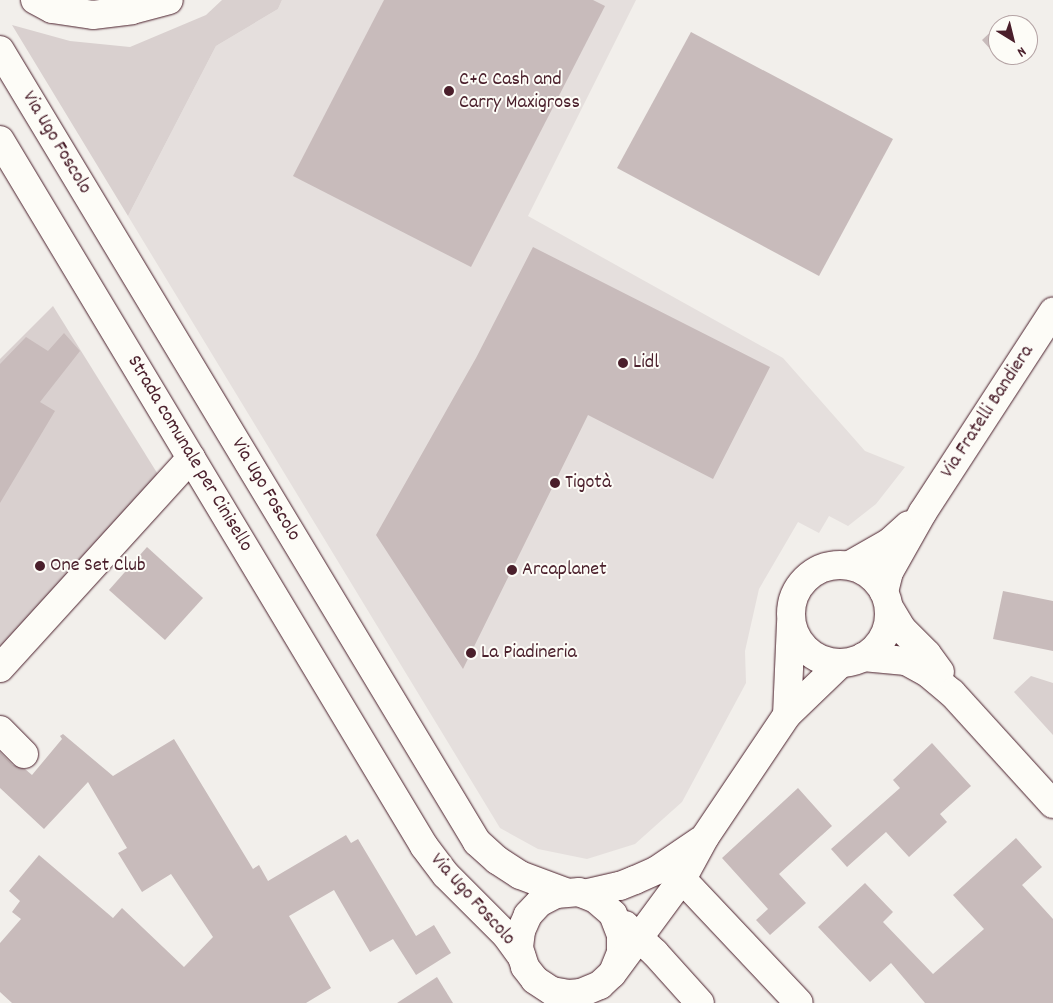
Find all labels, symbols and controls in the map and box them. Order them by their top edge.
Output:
north arrow [988,15,1038,65]
text: N [1013,41,1030,61]
place label: C+C Cash and Carry Maxigross [459,68,580,115]
marker: C+C Cash and Carry Maxigross [443,85,455,97]
street label: Via Ugo Foscolo [16,87,96,199]
street label: Via Fratelli Bandiera [936,341,1040,483]
place label: Lidl [633,351,659,375]
street label: Strada comunale per Cinisello [121,352,257,556]
marker: Lidl [617,357,629,369]
street label: Via Ugo Foscolo [225,434,305,546]
place label: Tigotà [565,471,612,495]
marker: Tigotà [549,477,561,489]
place label: One Set Club [50,554,146,578]
place label: Arcaplanet [522,558,607,582]
marker: One Set Club [34,560,46,572]
marker: Arcaplanet [506,564,518,576]
place label: La Piadineria [481,641,577,665]
marker: La Piadineria [465,647,477,659]
street label: Via Ugo Foscolo [424,849,520,951]

